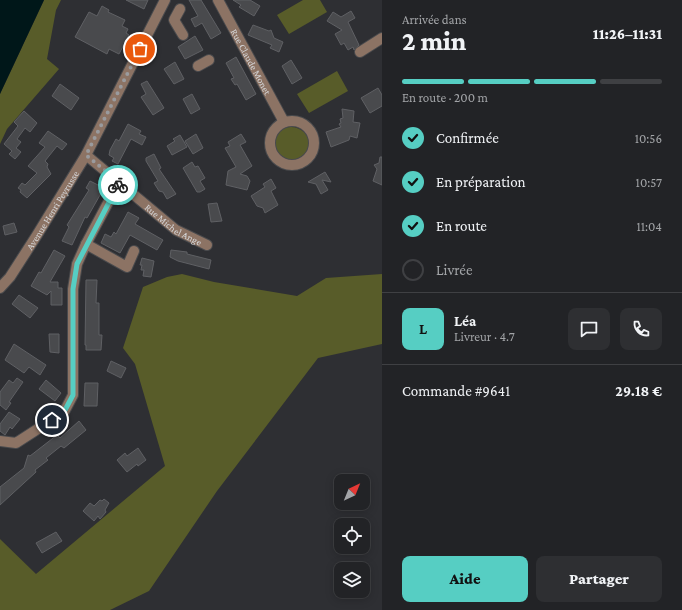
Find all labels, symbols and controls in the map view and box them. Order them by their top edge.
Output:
text: Arrivée dans [402,12,467,27]
text: 11:26–11:31 [593,26,662,42]
street label: Rue Claude Monet [229,27,274,97]
text: 2 min [402,27,466,56]
pin [123,32,157,66]
icon: bag [129,38,151,60]
text: En route · 200 m [402,90,488,105]
icon: check [402,127,424,149]
text: Confirmée [436,130,499,146]
text: 10:56 [635,131,662,146]
courier [98,165,138,205]
street label: Avenue Henri Peyrusse [24,168,81,252]
icon: check [402,171,424,193]
icon: bike [107,174,129,196]
text: En préparation [436,174,526,190]
text: 10:57 [636,175,662,190]
street label: Rue Michel Ange [143,201,204,247]
icon: check [402,215,424,237]
text: En route [436,218,487,234]
text: 11:04 [636,219,662,234]
text: Livrée [436,262,473,278]
button: chat [568,308,610,350]
button: phone [620,308,662,350]
text: Léa [454,313,476,329]
text: L [419,321,427,337]
text: Livreur · 4.7 [454,329,515,344]
text: Commande #9641 [402,383,510,399]
text: 29.18 € [615,383,662,399]
pin [35,403,69,437]
icon: home [41,409,63,431]
north arrow [334,474,370,510]
map controls [334,474,370,598]
button: locate [334,518,370,554]
button: Aide [402,556,528,602]
button: Partager [536,556,662,602]
button: layers [334,562,370,598]

